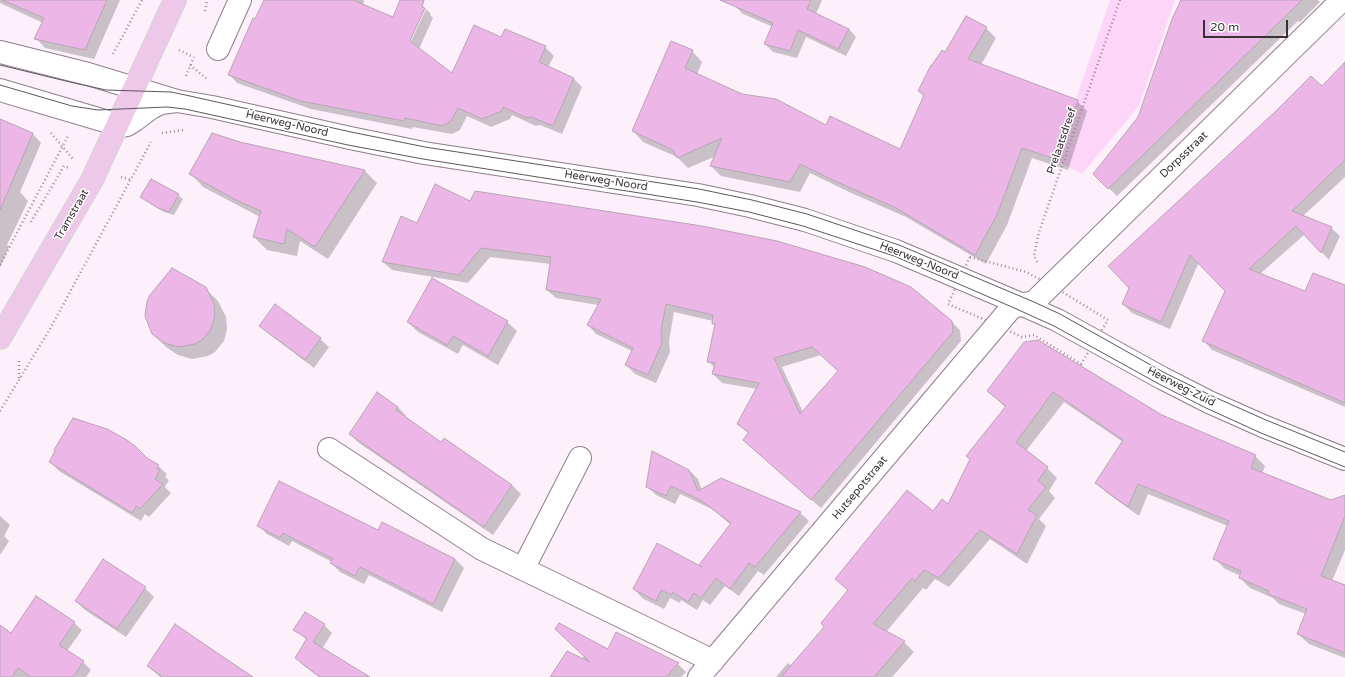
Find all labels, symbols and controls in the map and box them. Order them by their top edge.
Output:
scale bar [1205,12,1290,38]
text: 20 m [1210,20,1239,34]
street label: Prelaatsdreef [1044,106,1080,176]
street label: Heerweg-Noord [245,108,329,140]
street label: Dorpsstraat [1157,129,1211,181]
street label: Heerweg-Noord [563,168,649,194]
street label: Tramstraat [52,187,92,243]
street label: Heerweg-Noord [878,239,960,283]
street label: Heerweg-Zuid [1145,364,1217,410]
street label: Hutsepotstraat [830,454,890,522]

